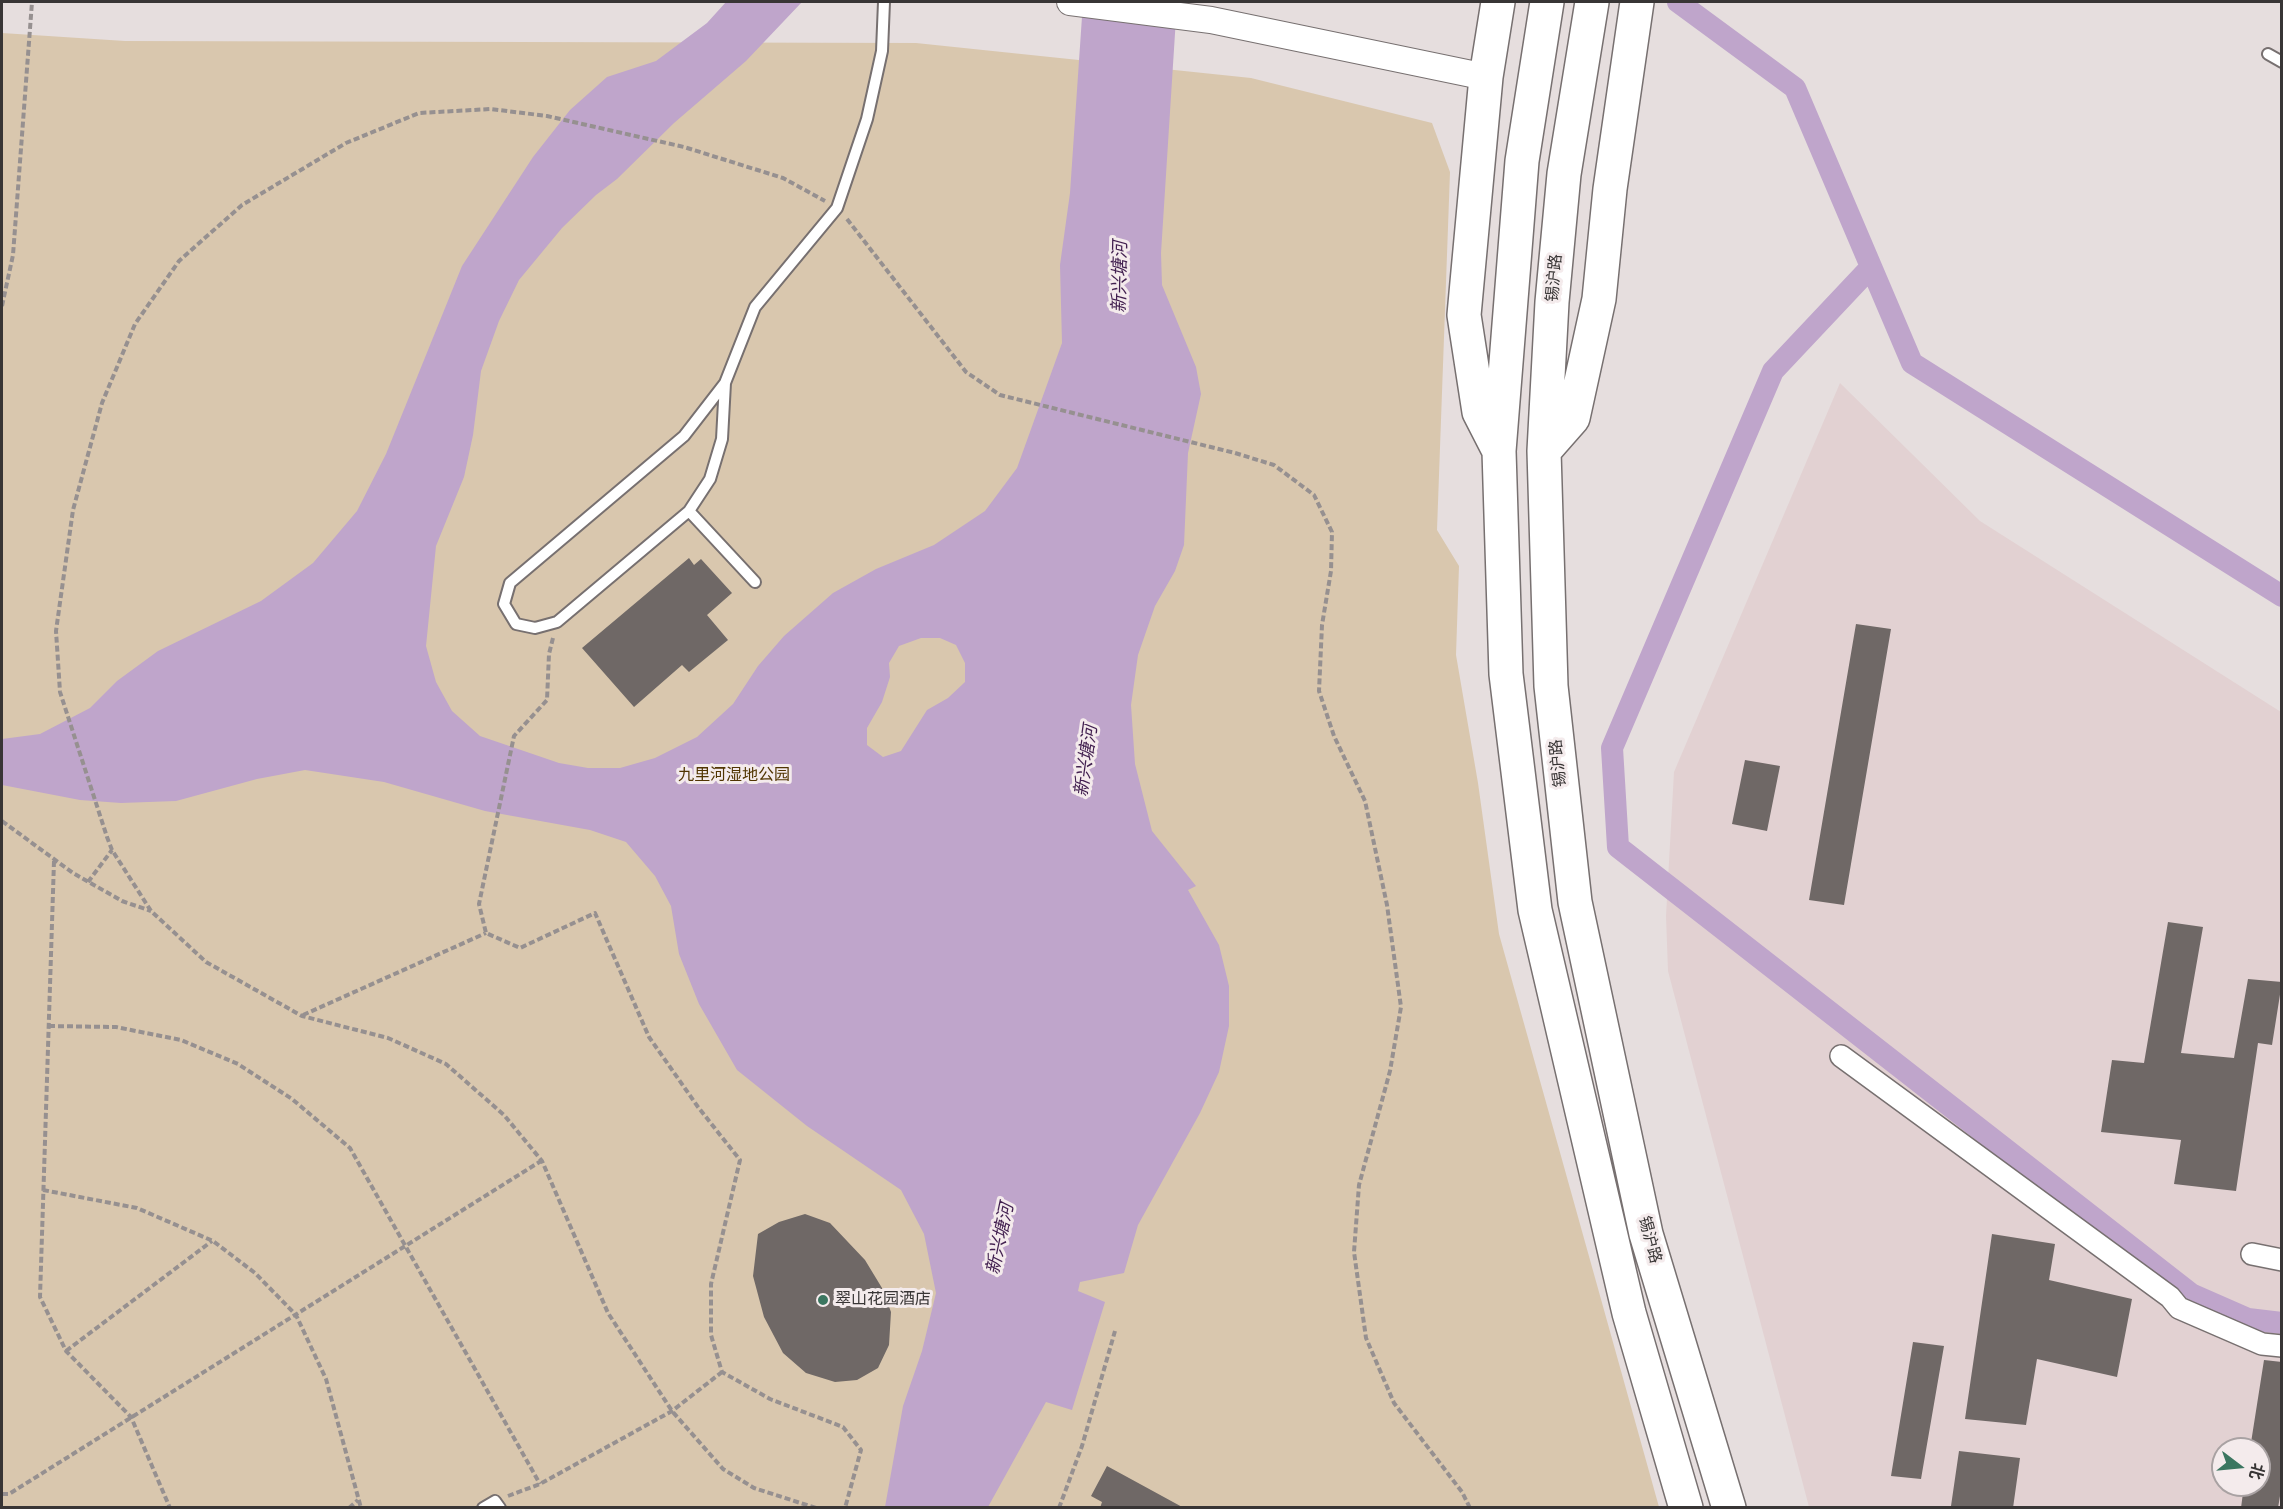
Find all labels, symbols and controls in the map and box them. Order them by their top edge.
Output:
water label: 新兴塘河 [1110,241,1132,313]
street label: 锡沪路 [1543,253,1567,303]
water label: 新兴塘河 [1071,724,1103,798]
street label: 锡沪路 [1547,738,1571,788]
park label: 九里河湿地公园 [678,766,790,786]
water label: 新兴塘河 [983,1202,1019,1276]
street label: 锡沪路 [1634,1214,1664,1266]
place label: 翠山花园酒店 [835,1290,931,1310]
marker: 翠山花园酒店 [816,1293,830,1307]
north arrow [2211,1437,2271,1497]
text: 北 [2244,1461,2270,1482]

